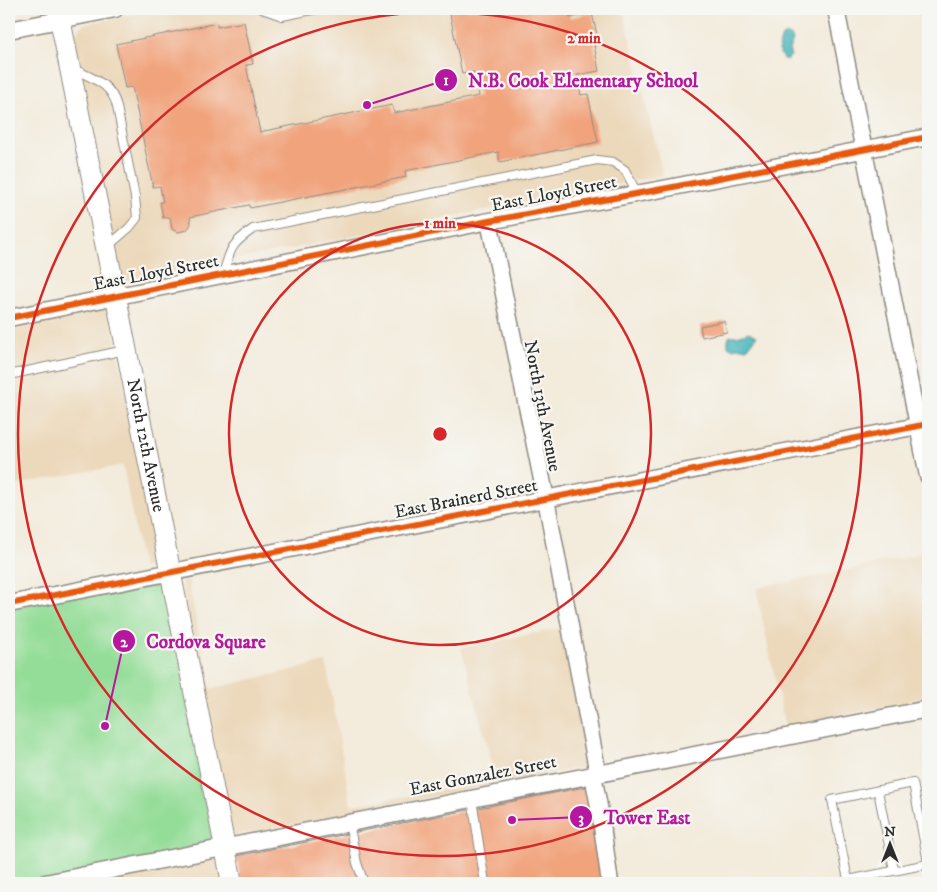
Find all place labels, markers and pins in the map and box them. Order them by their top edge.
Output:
callout: N.B. Cook Elementary School [433,63,708,97]
centre of rings [431,425,449,443]
callout: Cordova Square [111,624,276,658]
callout: Tower East [568,800,700,834]

